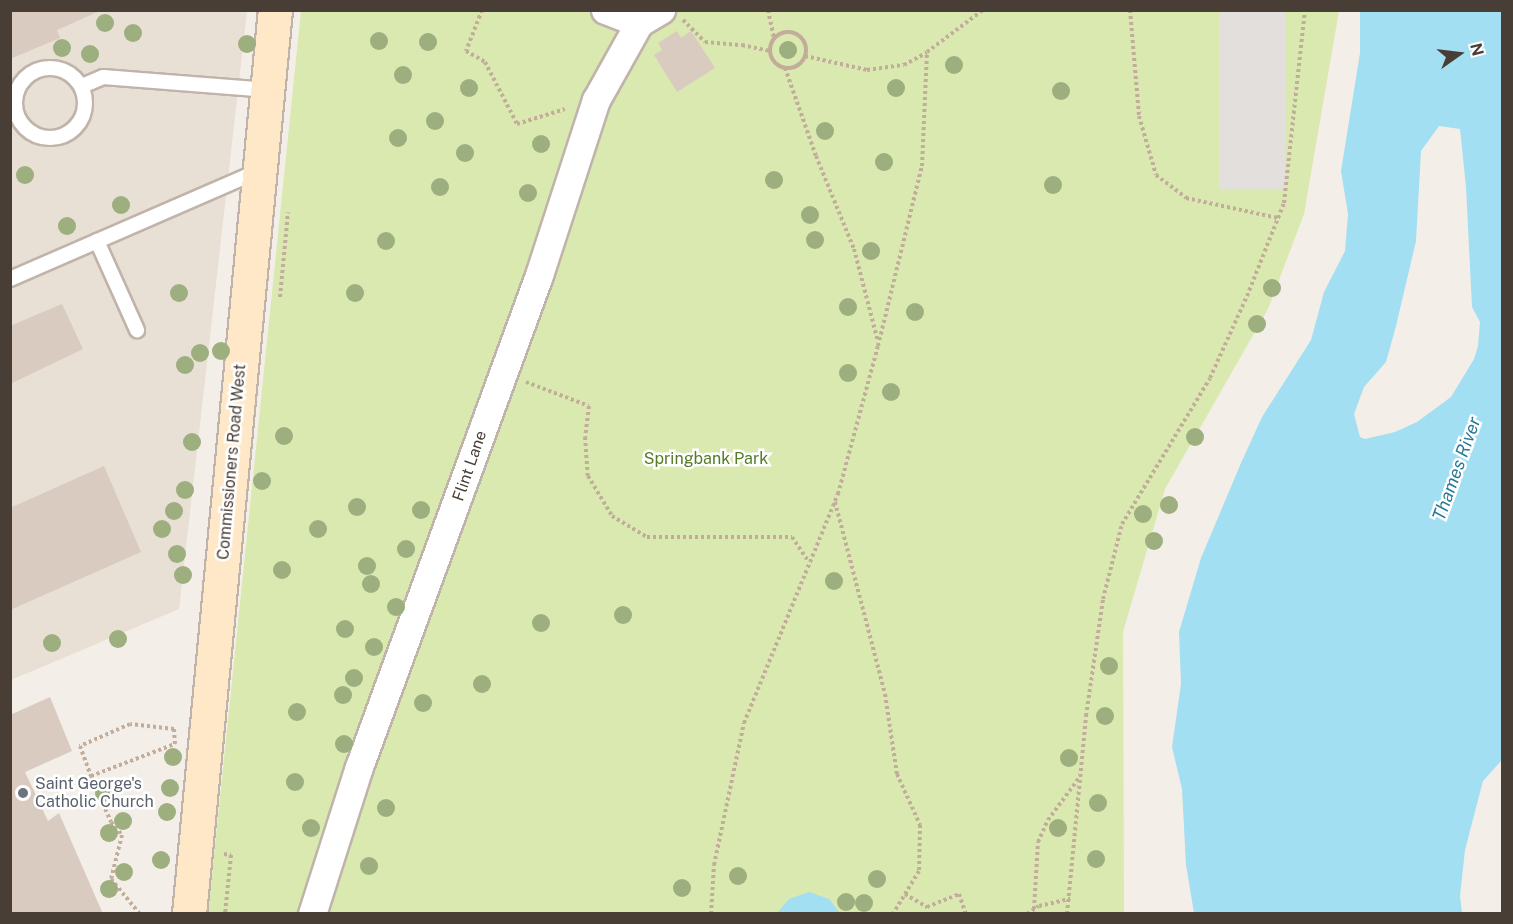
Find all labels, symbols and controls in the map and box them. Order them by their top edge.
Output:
north arrow [1429,24,1489,84]
text: N [1466,41,1488,58]
street label: Commissioners Road West [214,363,250,561]
water label: Thames River [1428,414,1486,524]
street label: Flint Lane [449,428,491,504]
park label: Springbank Park [644,449,768,469]
place label: Saint George's Catholic Church [35,774,154,812]
marker: Saint George's Catholic Church [16,786,30,800]

